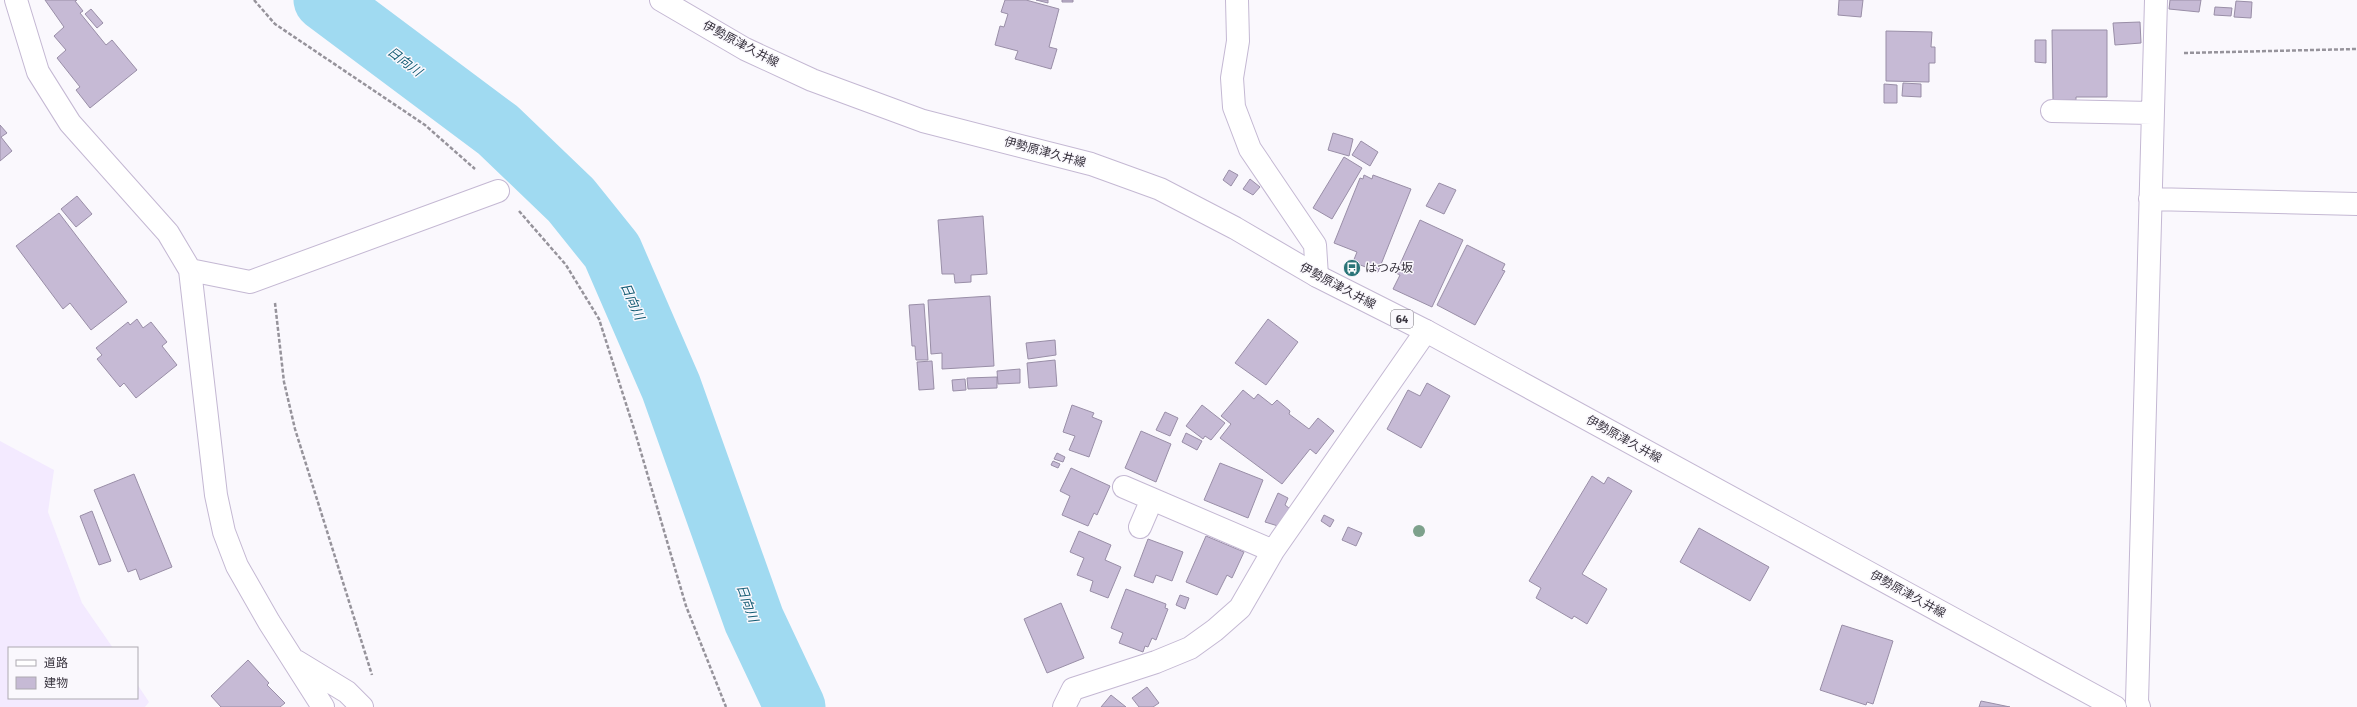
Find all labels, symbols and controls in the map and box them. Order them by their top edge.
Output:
street label: 伊勢原津久井線 [701,18,781,70]
water label: 日向川 [385,44,426,80]
street label: 伊勢原津久井線 [1003,134,1087,170]
bus stop icon: はつみ坂 [1342,258,1362,278]
street label: 伊勢原津久井線 [1298,260,1378,312]
place label: はつみ坂 [1365,261,1413,275]
water label: 日向川 [618,280,648,324]
road number: 64 [1391,310,1413,328]
street label: 伊勢原津久井線 [1584,413,1664,465]
street label: 伊勢原津久井線 [1868,568,1948,620]
water label: 日向川 [734,582,762,626]
legend [8,647,138,699]
text: 道路 [44,656,68,670]
text: 建物 [44,676,68,690]

